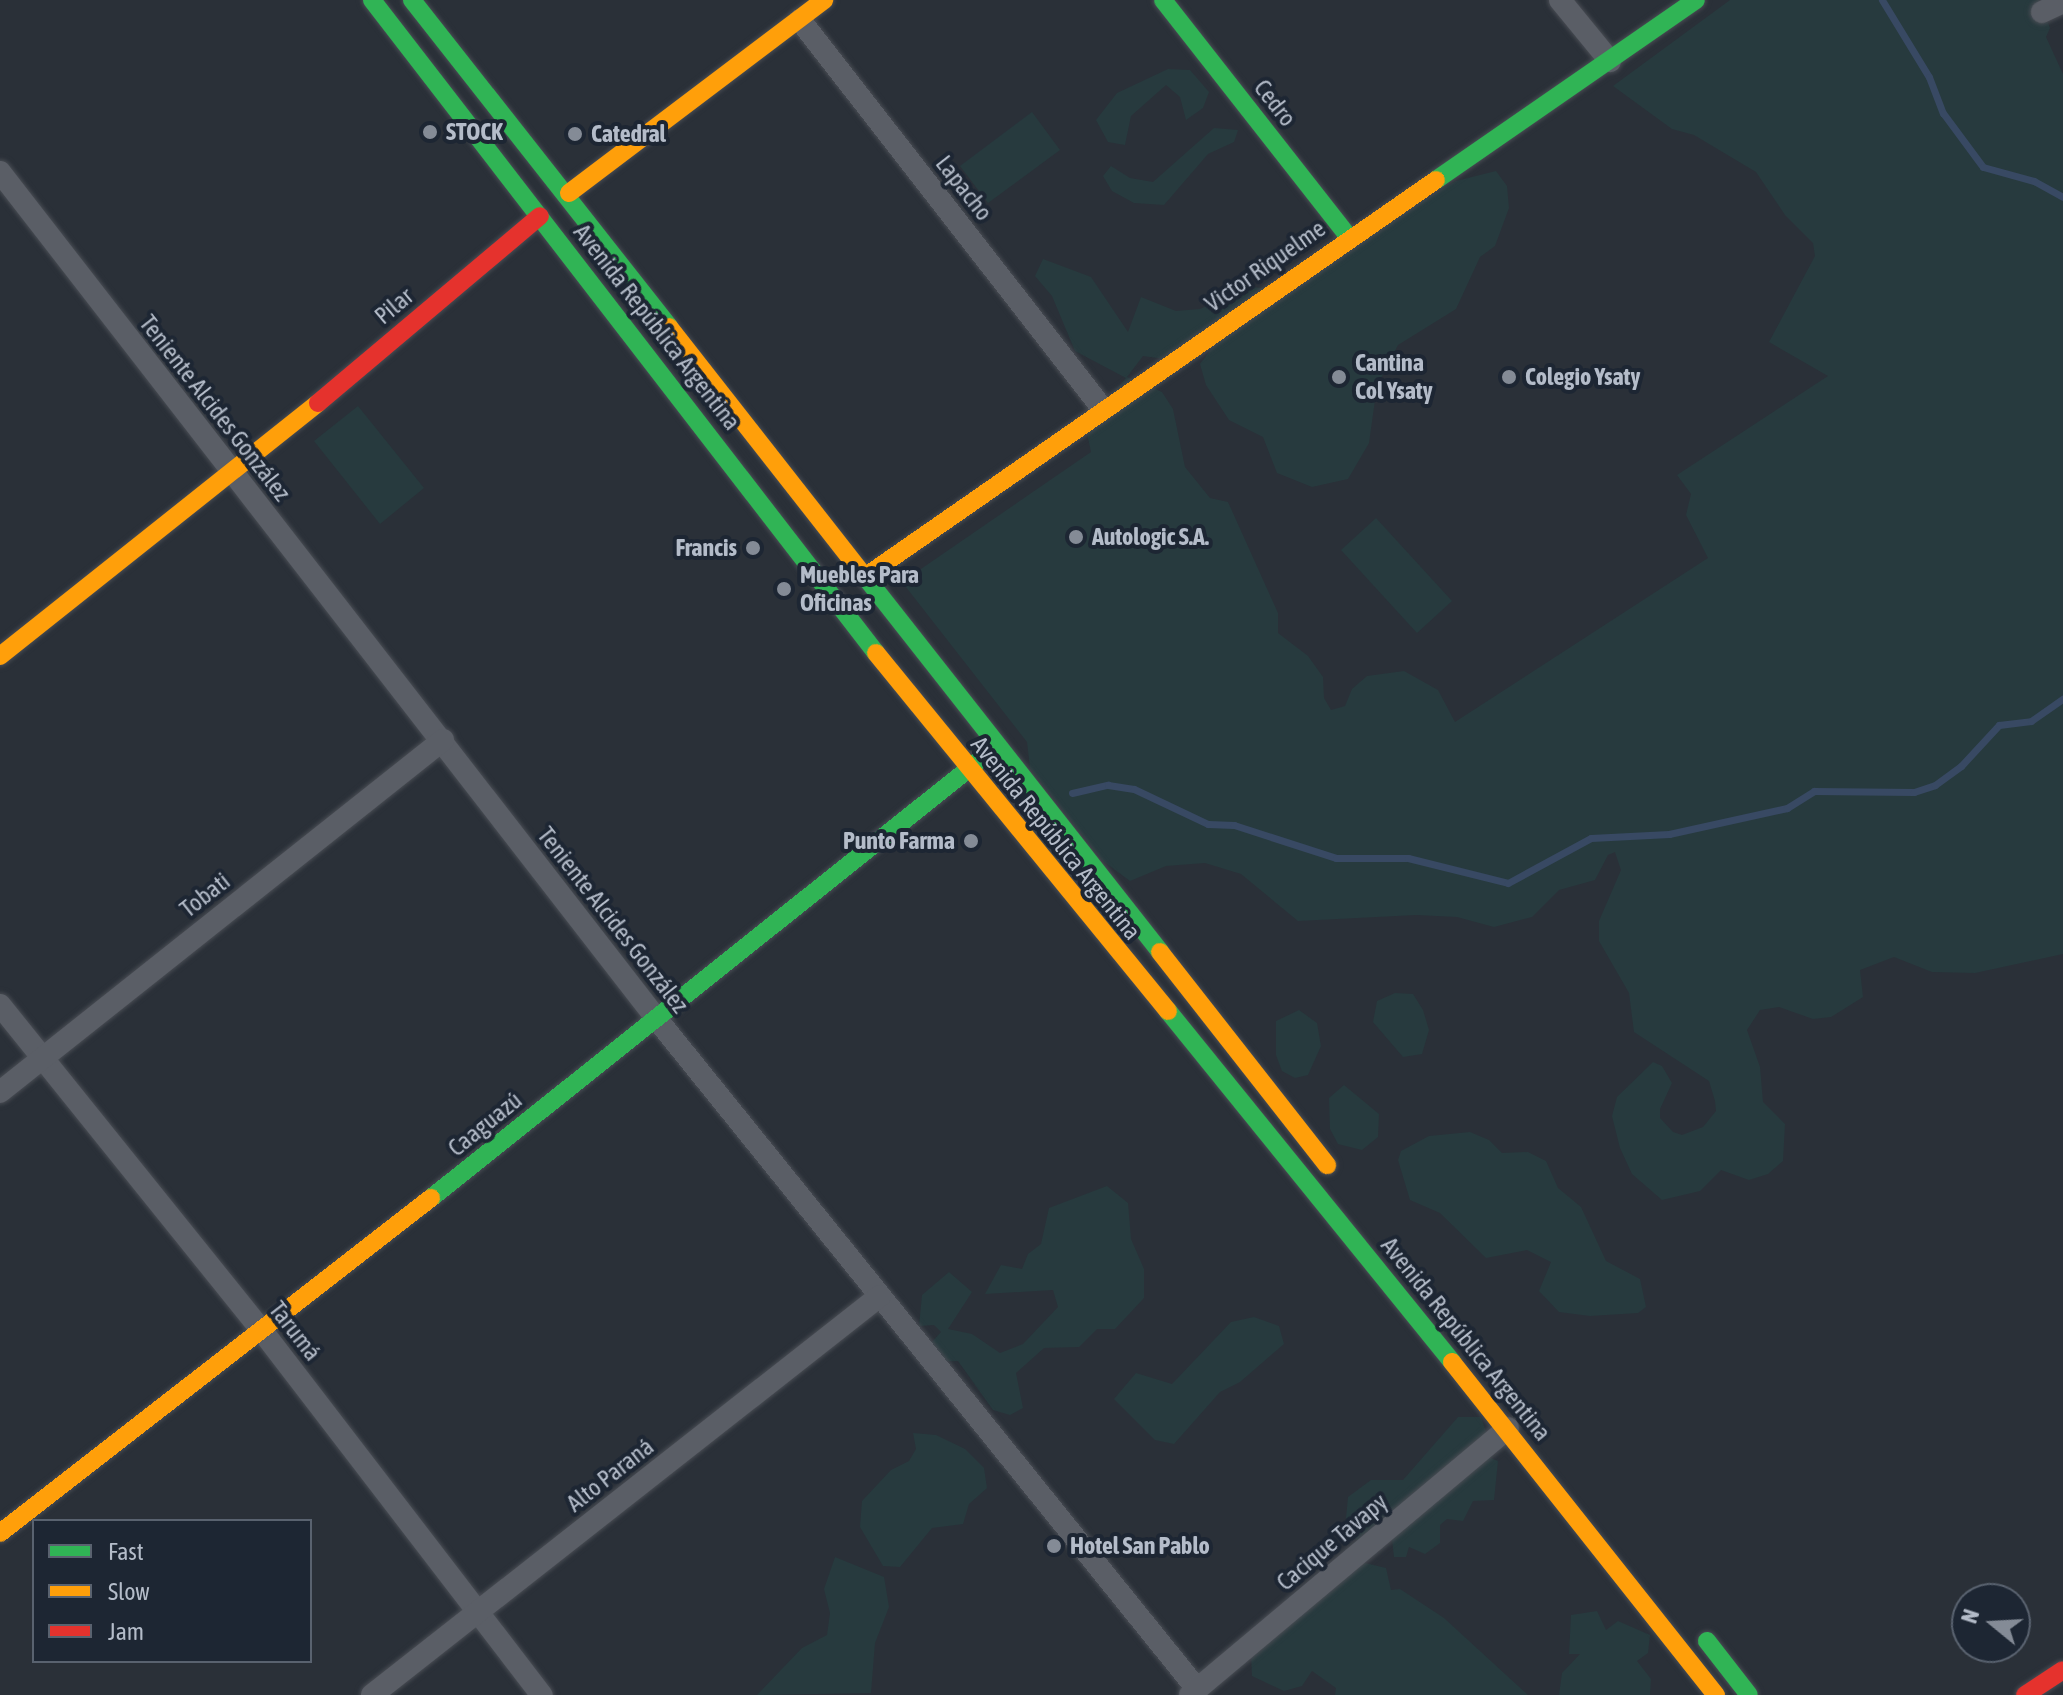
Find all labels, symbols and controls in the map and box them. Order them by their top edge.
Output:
street label: Cedro [1248,74,1302,132]
place label: STOCK [446,118,503,146]
place label: Catedral [591,120,666,148]
marker: STOCK [421,123,439,141]
marker: Catedral [566,125,584,143]
street label: Lapacho [930,150,998,226]
street label: Victor Riquelme [1199,214,1331,318]
street label: Avenida República Argentina [568,218,746,436]
street label: Pilar [369,282,419,330]
street label: Teniente Alcides González [133,309,297,507]
place label: Cantina Col Ysaty [1355,349,1433,405]
place label: Colegio Ysaty [1525,363,1640,391]
marker: Cantina Col Ysaty [1330,368,1348,386]
marker: Colegio Ysaty [1500,368,1518,386]
place label: Autologic S.A. [1092,523,1209,551]
marker: Autologic S.A. [1067,528,1085,546]
place label: Francis [676,534,737,562]
marker: Francis [744,539,762,557]
place label: Muebles Para Oficinas [800,561,919,617]
marker: Muebles Para Oficinas [775,580,793,598]
street label: Avenida República Argentina [965,730,1147,946]
street label: Teniente Alcides González [531,821,695,1019]
place label: Punto Farma [843,827,955,855]
marker: Punto Farma [962,832,980,850]
street label: Tobati [174,867,236,923]
street label: Caaguazú [442,1086,528,1162]
street label: Avenida República Argentina [1375,1231,1557,1447]
street label: Tarumá [263,1296,327,1366]
street label: Alto Paraná [561,1432,659,1518]
street label: Cacique Tavapy [1271,1487,1393,1597]
legend [32,1519,312,1663]
place label: Hotel San Pablo [1070,1532,1210,1560]
marker: Hotel San Pablo [1045,1537,1063,1555]
text: Fast [108,1538,144,1565]
text: Slow [108,1578,150,1605]
north arrow [1951,1583,2031,1663]
text: N [1956,1606,1984,1626]
text: Jam [108,1618,144,1645]

